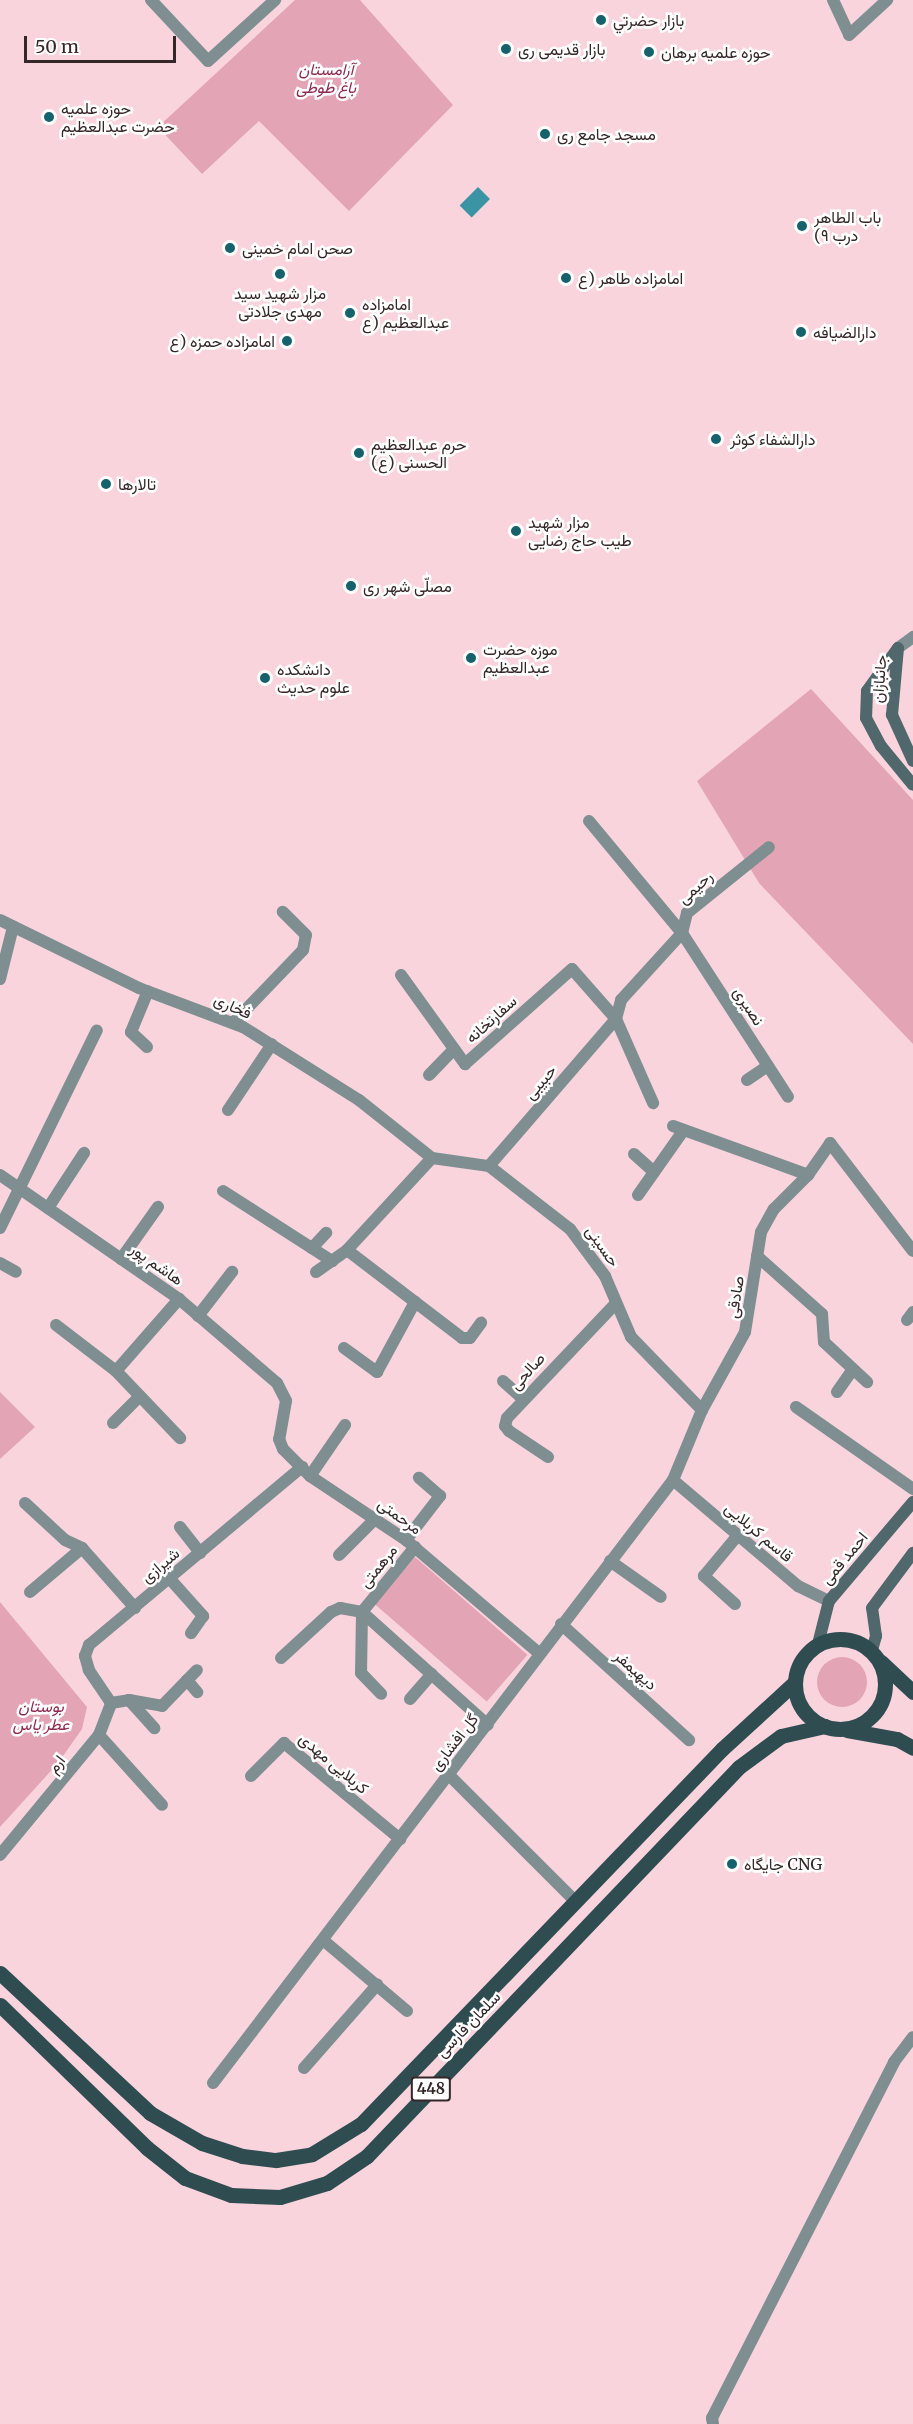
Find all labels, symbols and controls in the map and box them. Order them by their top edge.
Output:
place label: بازار حضرتي [613,10,684,30]
marker: بازار حضرتي [594,13,608,27]
scale bar [27,24,178,62]
text: 50 m [35,35,79,58]
place label: بازار قدیمی ری [518,39,605,59]
marker: بازار قدیمی ری [499,42,513,56]
place label: حوزه علمیه برهان [661,42,771,62]
marker: حوزه علمیه برهان [642,45,656,59]
park label: آرامستان باغ طوطی [296,59,356,97]
place label: حوزه علمیه حضرت عبدالعظیم [61,98,175,136]
marker: حوزه علمیه حضرت عبدالعظیم [42,110,56,124]
place label: مسجد جامع ری [557,124,656,144]
marker: مسجد جامع ری [538,127,552,141]
place label: باب الطاهر (درب ۹ [814,207,881,245]
marker: باب الطاهر (درب ۹ [795,219,809,233]
place label: صحن امام خمینی [242,238,353,258]
marker: صحن امام خمینی [223,241,237,255]
marker: مزار شهید سید مهدی جلادتی [273,267,287,281]
place label: امامزاده طاهر (ع [578,268,683,288]
marker: امامزاده طاهر (ع [559,271,573,285]
place label: مزار شهید سید مهدی جلادتی [234,283,326,321]
place label: امامزاده عبدالعظیم (ع [362,294,449,332]
marker: امامزاده عبدالعظیم (ع [343,306,357,320]
place label: دارالضیافه [813,322,876,342]
marker: دارالضیافه [794,325,808,339]
place label: امامزاده حمزه (ع [169,331,275,351]
marker: امامزاده حمزه (ع [280,334,294,348]
place label: دارالشفاء کوثر [730,429,815,449]
marker: دارالشفاء کوثر [707,430,725,448]
place label: حرم عبدالعظیم الحسنی (ع) [371,434,467,472]
marker: حرم عبدالعظیم الحسنی (ع) [352,446,366,460]
place label: تالارها [118,474,156,494]
marker: تالارها [99,477,113,491]
place label: مزار شهید طیب حاج رضایی [528,512,632,550]
marker: مزار شهید طیب حاج رضایی [509,524,523,538]
place label: مصلّی شهر ری [363,576,452,596]
marker: مصلّی شهر ری [344,579,358,593]
place label: موزه حضرت عبدالعظیم [483,639,558,677]
marker: موزه حضرت عبدالعظیم [464,651,478,665]
street label: جانبازان [868,654,890,704]
place label: دانشکده علوم حدیث [277,659,350,697]
marker: دانشکده علوم حدیث [258,671,272,685]
street label: رحیمی [674,866,716,908]
street label: نصیری [729,983,769,1029]
street label: فخاری [211,989,255,1023]
street label: سفارتخانه [462,991,520,1047]
street label: حبیبی [520,1061,560,1103]
street label: حسینی [582,1222,624,1270]
street label: هاشم پور [127,1239,187,1289]
street label: صادقی [722,1274,748,1320]
street label: صالحی [505,1348,549,1394]
street label: مرحمتی [374,1494,426,1538]
street label: قاسم کربلایی [721,1498,797,1566]
street label: احمد قمی [816,1528,872,1588]
street label: مرهمتی [355,1541,401,1591]
street label: شیرازی [137,1543,183,1587]
street label: دیهیمفر [611,1646,661,1694]
park label: بوستان عطر یاس [13,1696,69,1734]
street label: گل افشاری [426,1710,482,1774]
street label: کربلایی مهدی [295,1728,373,1798]
street label: ارم [43,1751,69,1777]
place label: جایگاه CNG [744,1854,822,1874]
marker: جایگاه CNG [725,1857,739,1871]
street label: سلمان فارسی [432,1987,504,2061]
road number: 448 [410,2077,452,2101]

